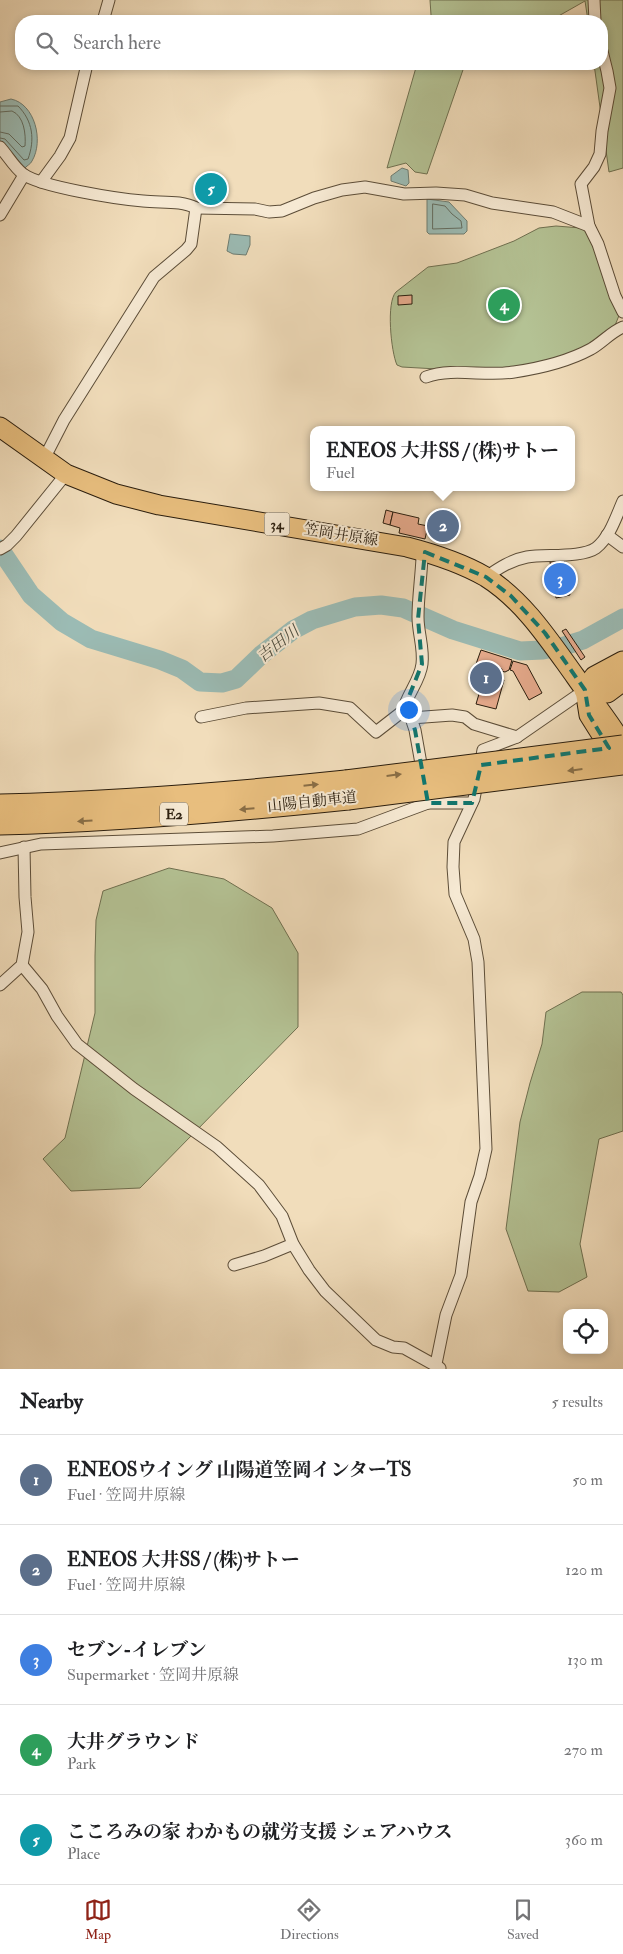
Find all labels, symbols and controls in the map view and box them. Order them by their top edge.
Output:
search box [15,15,608,70]
icon: search [33,29,61,57]
text: Search here [73,31,161,55]
pin: 5 [195,170,227,208]
pin: 4 [488,286,520,324]
popup [310,426,575,491]
text: ENEOS 大井SS / (株)サトー [326,439,559,463]
text: Fuel [326,463,355,483]
pin: 2 [427,507,459,545]
road number: 34 [264,512,290,536]
street label: 笠岡井原線 [302,520,380,550]
pin: 3 [544,560,576,598]
water label: 吉田川 [253,620,305,667]
pin: 1 [470,659,502,697]
your location [396,697,422,723]
one-way arrow [566,766,582,774]
one-way arrow [387,771,403,779]
one-way arrow [303,781,319,789]
street label: 山陽自動車道 [266,788,358,816]
road number: E2 [160,802,188,826]
one-way arrow [239,805,255,813]
one-way arrow [77,817,93,825]
map controls [563,1309,608,1354]
button: locate [563,1309,608,1354]
text: Nearby [20,1388,83,1415]
text: 5 results [552,1392,603,1412]
text: ENEOSウイング 山陽道笠岡インターTS [67,1458,411,1482]
text: 1 [33,1470,39,1490]
text: 50 m [572,1470,603,1490]
text: Fuel · 笠岡井原線 [67,1485,186,1505]
text: ENEOS 大井SS / (株)サトー [67,1548,300,1572]
text: 2 [32,1560,40,1580]
text: 120 m [565,1560,603,1580]
text: Fuel · 笠岡井原線 [67,1575,186,1595]
text: セブン-イレブン [67,1638,207,1662]
text: 3 [33,1650,39,1670]
text: 130 m [567,1650,603,1670]
text: Supermarket · 笠岡井原線 [67,1665,239,1685]
text: 大井グラウンド [67,1730,200,1754]
text: 4 [32,1740,40,1760]
text: 270 m [564,1740,603,1760]
text: Park [67,1754,96,1774]
text: こころみの家 わかもの就労支援 シェアハウス [67,1820,453,1844]
text: 5 [32,1830,40,1850]
text: 360 m [565,1830,603,1850]
text: Place [67,1844,100,1864]
tab: Map [84,1896,112,1943]
tab: Directions [280,1896,339,1943]
tab: Saved [507,1896,539,1943]

